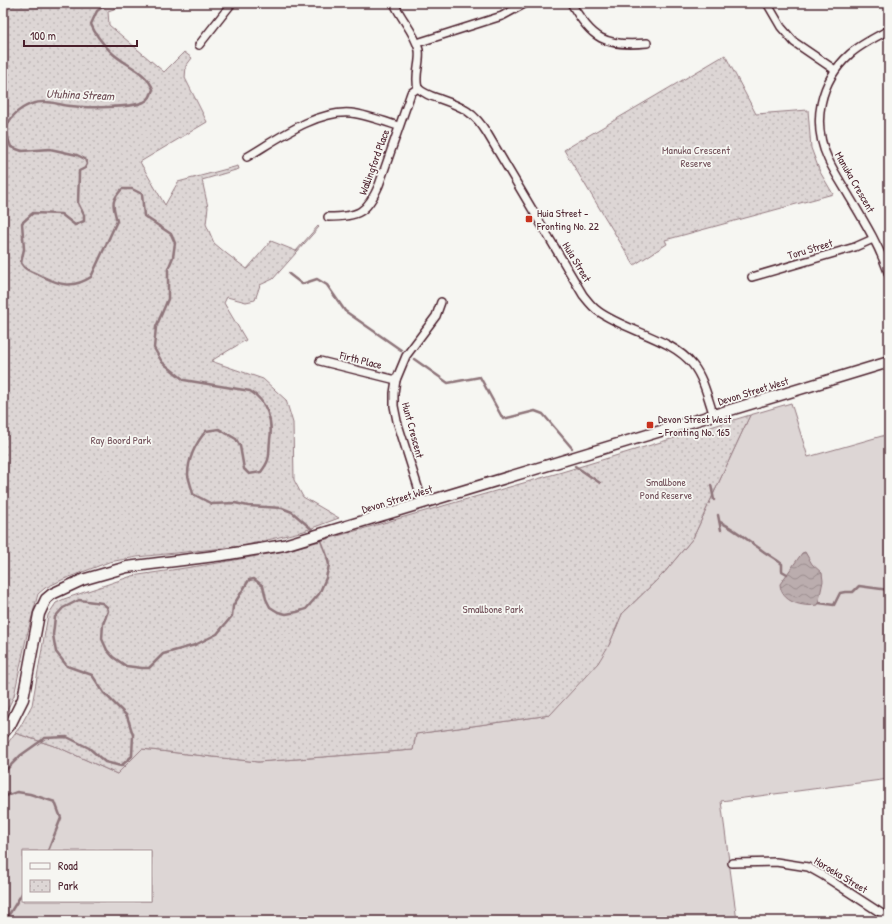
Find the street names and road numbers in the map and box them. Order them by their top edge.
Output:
street label: Wallingford Place [356,127,393,197]
street label: Manuka Crescent [832,149,878,215]
street label: Toru Street [786,235,834,262]
street label: Huia Street [560,239,595,285]
street label: Firth Place [338,348,384,372]
street label: Devon Street West [716,374,790,408]
street label: Hunt Crescent [399,401,427,460]
street label: Devon Street West [360,482,434,516]
street label: Horoeka Street [812,854,870,896]

